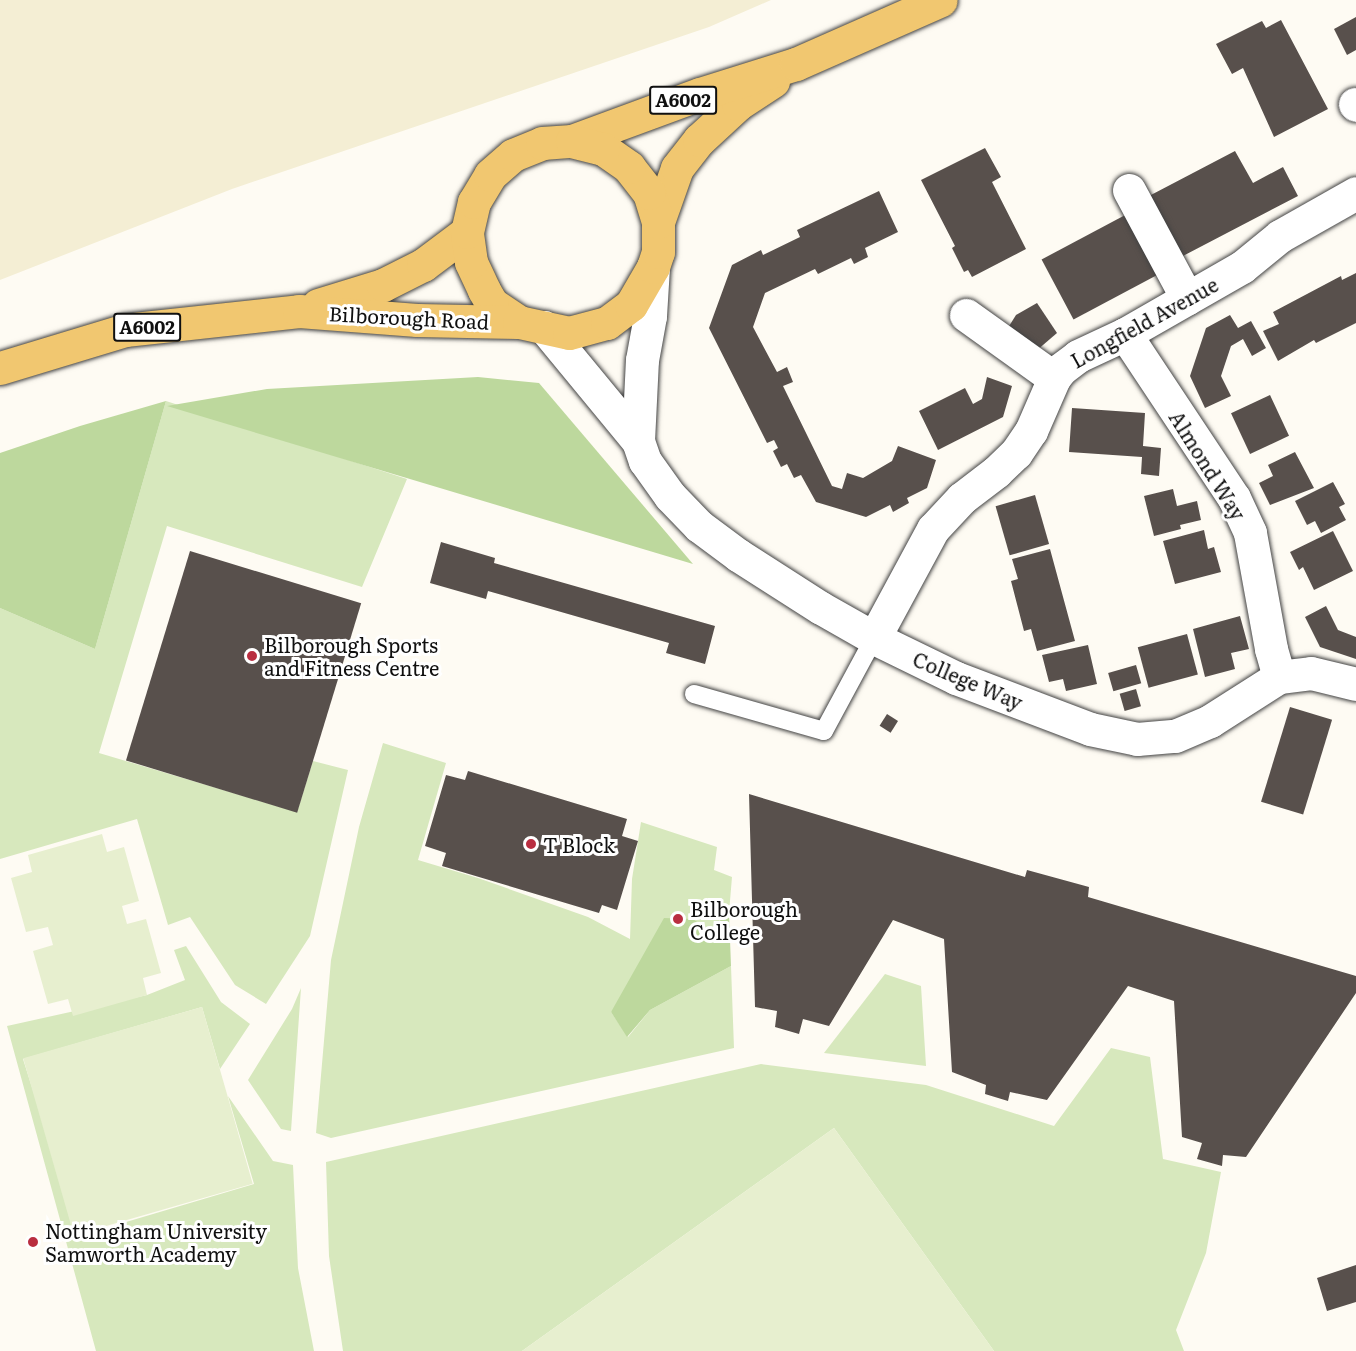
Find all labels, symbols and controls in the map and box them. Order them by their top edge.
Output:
road number: A6002 [648,85,718,115]
street label: Longfield Avenue [1066,272,1222,372]
street label: Bilborough Road [328,301,490,333]
road number: A6002 [112,312,182,342]
street label: Almond Way [1165,406,1251,524]
place label: Bilborough Sports and Fitness Centre [264,632,439,679]
street label: College Way [910,646,1026,714]
marker: Bilborough Sports and Fitness Centre [245,649,259,663]
place label: T Block [543,832,615,856]
marker: T Block [524,837,538,851]
place label: Bilborough College [690,896,798,943]
marker: Bilborough College [671,912,685,926]
place label: Nottingham University Samworth Academy [45,1218,267,1265]
marker: Nottingham University Samworth Academy [26,1235,40,1249]

